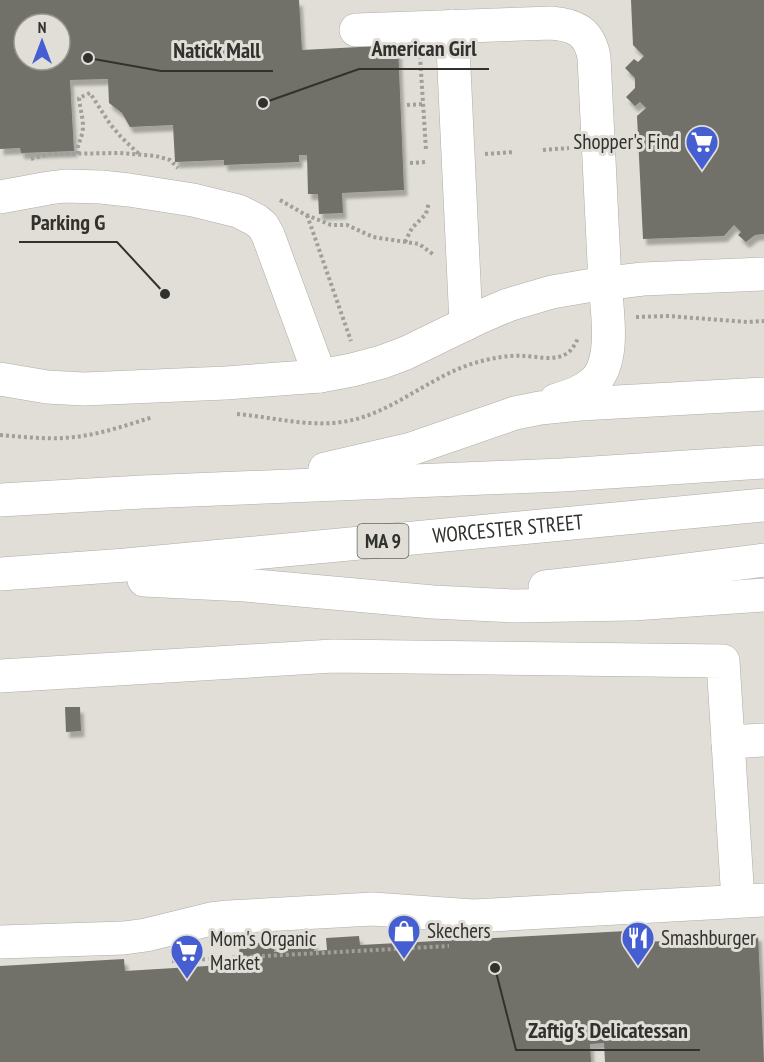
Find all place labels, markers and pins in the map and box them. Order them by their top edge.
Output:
callout: American Girl [359,29,489,69]
callout: Natick Mall [161,31,273,71]
supermarket icon: Shopper's Find [684,124,720,171]
place label: Shopper's Find [573,128,679,155]
callout: Parking G [19,202,117,242]
shop icon: Skechers [386,913,422,960]
place label: Skechers [427,917,491,944]
restaurant icon: Smashburger [620,920,656,967]
place label: Smashburger [661,924,756,951]
place label: Mom's Organic Market [210,925,317,976]
supermarket icon: Mom's Organic Market [169,933,205,980]
callout: Zaftig's Delicatessan [516,1010,700,1050]

